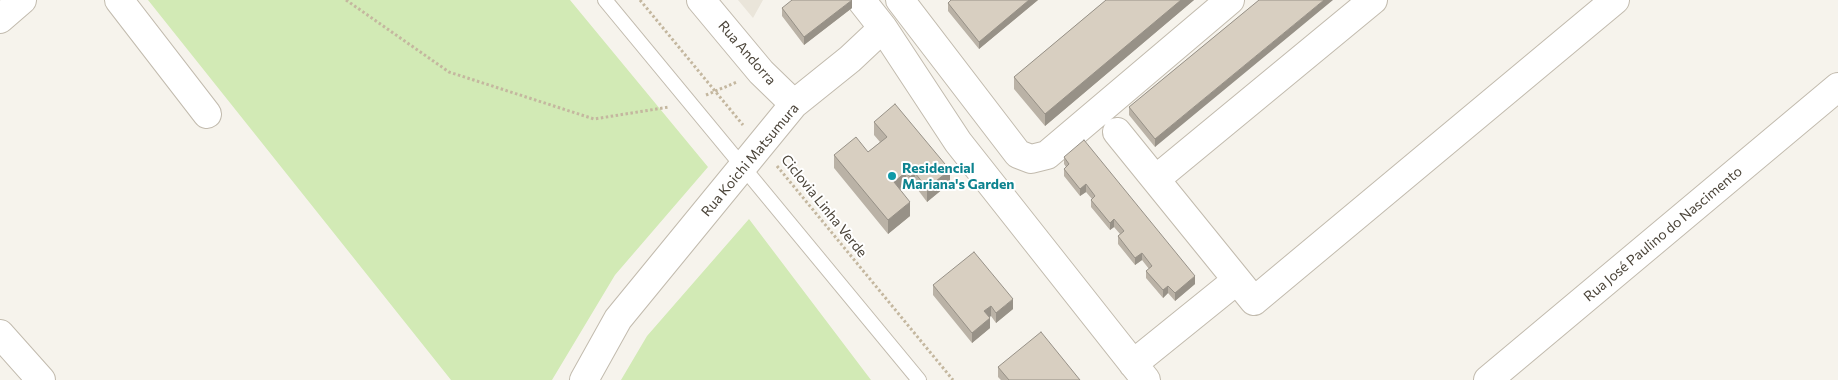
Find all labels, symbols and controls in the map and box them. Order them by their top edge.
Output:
street label: Rua Andorra [715,17,779,89]
street label: Rua Koichi Matsumura [698,100,802,220]
street label: Ciclovia Linha Verde [777,151,871,261]
place label: Residencial Mariana's Garden [902,160,1014,192]
street label: Rua José Paulino do Nascimento [1580,163,1746,305]
marker: Residencial Mariana's Garden [886,170,898,182]

